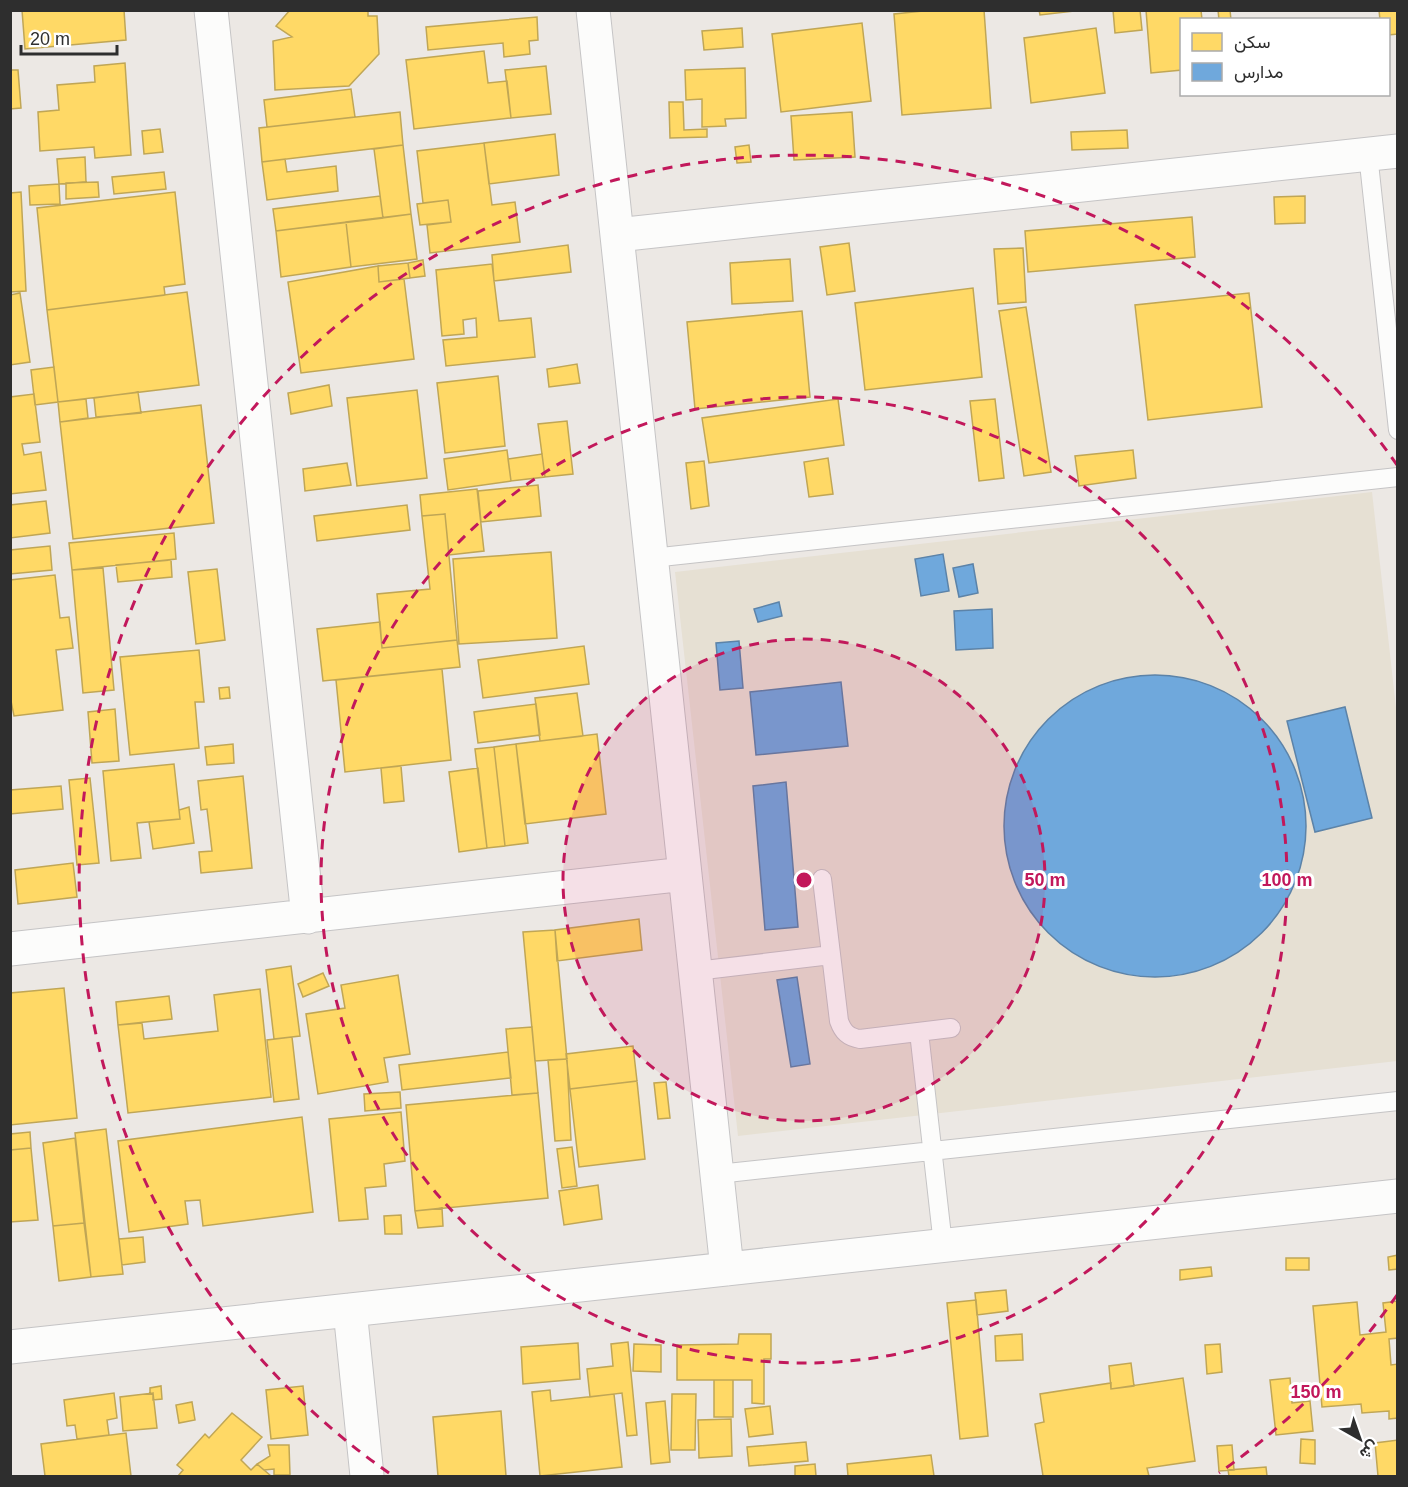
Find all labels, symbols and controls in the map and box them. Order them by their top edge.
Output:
scale bar [21,18,117,56]
legend [1180,18,1390,96]
text: 20 m [30,29,70,49]
text: سكن [1234,32,1270,53]
text: مدارس [1234,62,1283,83]
centre of rings [794,870,814,890]
text: 50 m [1024,870,1066,890]
text: 100 m [1261,870,1313,890]
text: 150 m [1290,1382,1342,1402]
north arrow [1330,1409,1390,1469]
text: ش [1356,1437,1382,1463]

